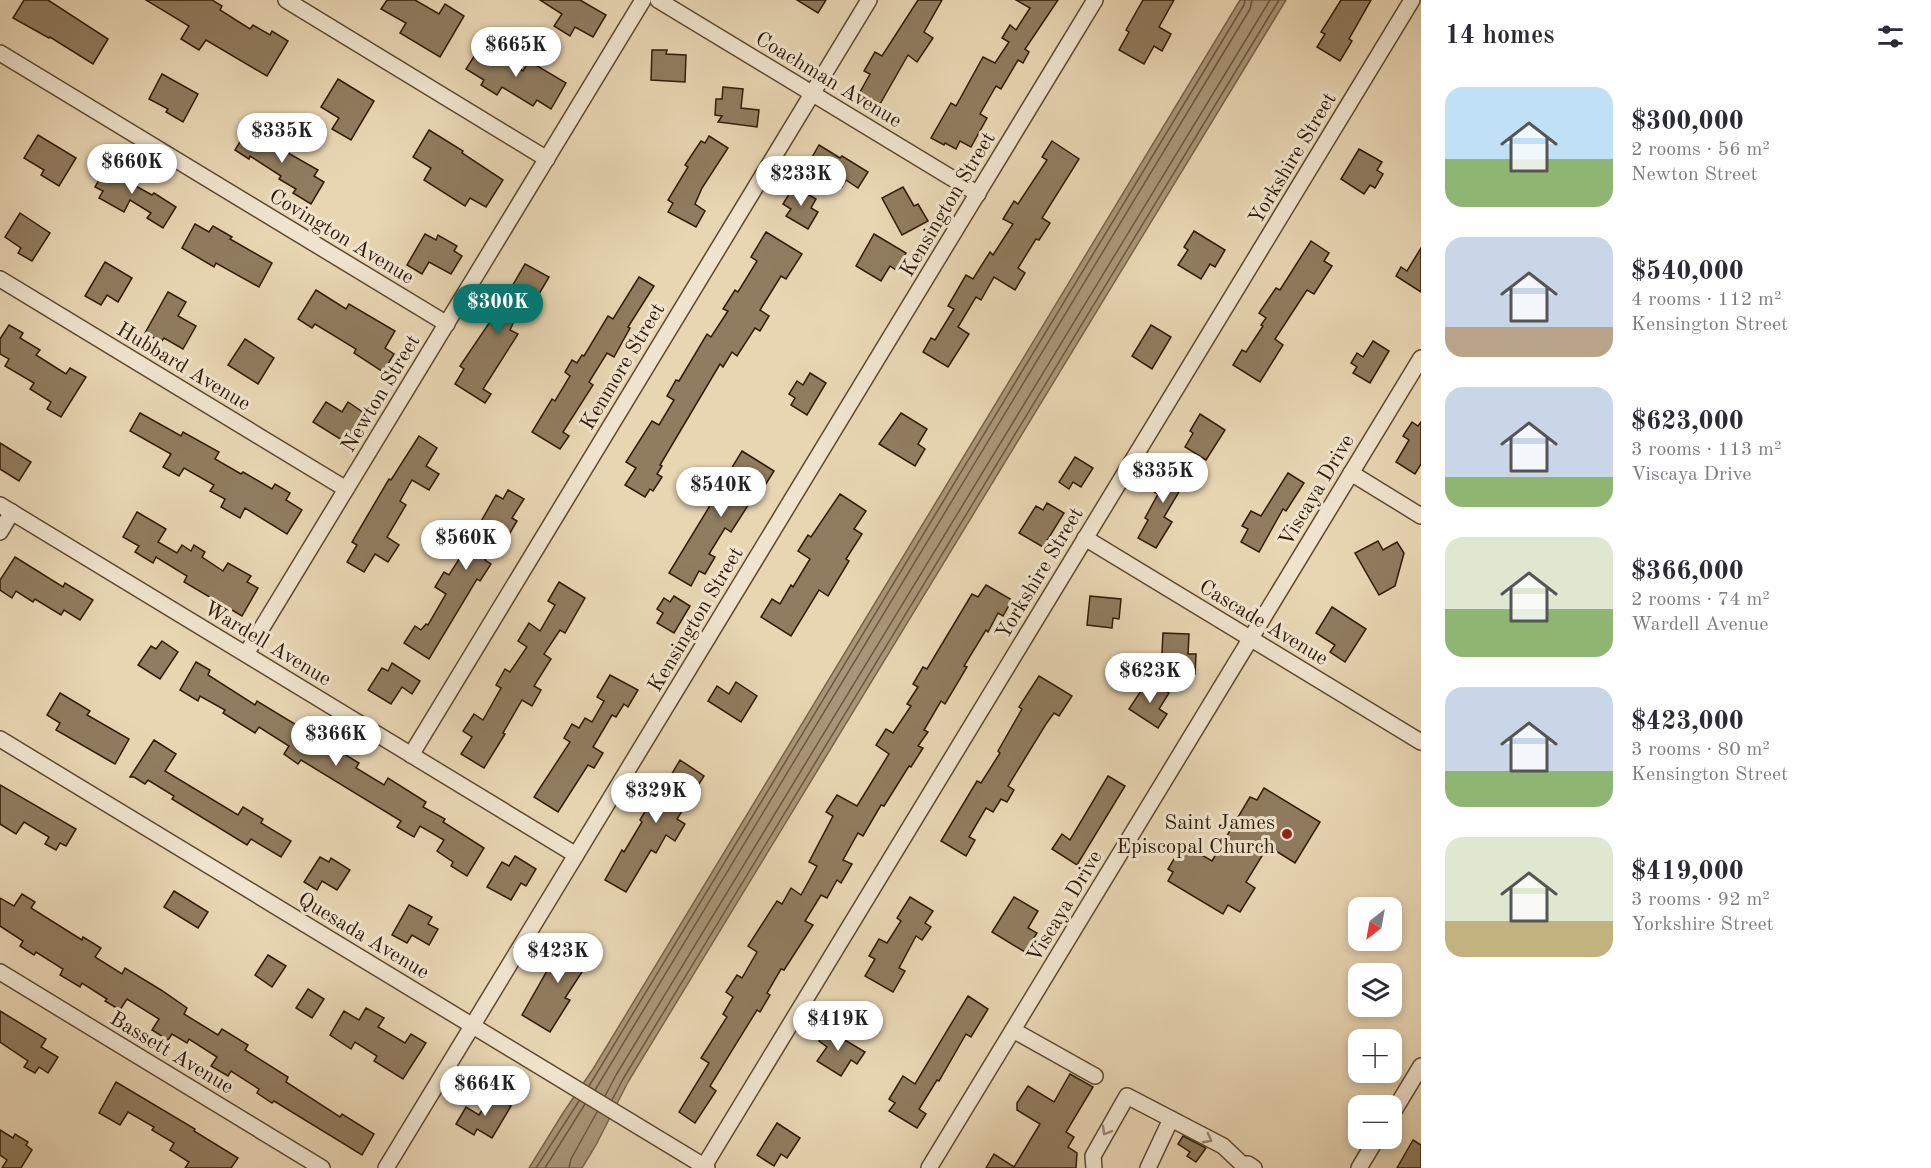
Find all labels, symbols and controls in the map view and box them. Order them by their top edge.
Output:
icon: filters [1874,20,1907,53]
text: 14 homes [1445,23,1554,49]
pin: $665K [474,27,558,78]
street label: Coachman Avenue [752,28,905,132]
text: $665K [485,36,547,56]
street label: Yorkshire Street [1246,89,1341,228]
text: $300,000 [1631,109,1744,135]
icon: home [1493,111,1565,183]
pin: $335K [240,113,324,164]
text: $335K [251,122,313,142]
street label: Kensington Street [897,129,1000,281]
text: 2 rooms · 56 m² [1631,140,1770,160]
pin: $660K [90,144,174,195]
text: $660K [101,153,163,173]
pin: $233K [759,156,843,207]
text: $233K [770,165,832,185]
text: Newton Street [1631,165,1757,185]
street label: Covington Avenue [265,186,417,289]
text: $540,000 [1631,259,1744,285]
icon: home [1493,261,1565,333]
pin: $300K [456,284,540,335]
text: 4 rooms · 112 m² [1631,290,1781,310]
text: $300K [467,293,529,313]
street label: Kenmore Street [577,300,669,434]
text: Kensington Street [1631,315,1788,335]
street label: Hubbard Avenue [113,319,254,415]
street label: Newton Street [338,331,424,456]
text: $623,000 [1631,409,1744,435]
icon: home [1493,411,1565,483]
street label: Viscaya Drive [1276,431,1359,550]
text: 3 rooms · 113 m² [1631,440,1781,460]
pin: $335K [1121,453,1205,504]
text: $335K [1132,462,1194,482]
text: Viscaya Drive [1631,465,1751,485]
pin: $540K [679,467,763,518]
text: $540K [690,476,752,496]
street label: Yorkshire Street [993,504,1088,643]
pin: $560K [424,520,508,571]
text: $560K [435,529,497,549]
street label: Kensington Street [645,544,748,696]
text: $366,000 [1631,559,1744,585]
icon: home [1493,561,1565,633]
street label: Cascade Avenue [1195,577,1331,670]
text: 2 rooms · 74 m² [1631,590,1770,610]
street label: Wardell Avenue [200,598,334,690]
text: Wardell Avenue [1631,615,1768,635]
pin: $623K [1108,653,1192,704]
text: $623K [1119,662,1181,682]
text: $423,000 [1631,709,1744,735]
icon: home [1493,711,1565,783]
pin: $366K [294,716,378,767]
text: $366K [305,725,367,745]
text: 3 rooms · 80 m² [1631,740,1770,760]
text: Kensington Street [1631,765,1788,785]
pin: $329K [614,773,698,824]
text: $329K [625,782,687,802]
place label: Saint James Episcopal Church [1117,813,1275,858]
marker: Saint James Episcopal Church [1280,827,1294,841]
street label: Viscaya Drive [1024,847,1107,966]
text: $419,000 [1631,859,1744,885]
icon: home [1493,861,1565,933]
street label: Quesada Avenue [294,889,432,984]
text: 3 rooms · 92 m² [1631,890,1770,910]
north arrow [1348,897,1402,951]
map controls [1348,897,1402,1149]
text: Yorkshire Street [1631,915,1774,935]
pin: $423K [516,933,600,984]
text: $423K [527,942,589,962]
button: layers [1348,963,1402,1017]
pin: $419K [796,1001,880,1052]
street label: Bassett Avenue [106,1008,237,1098]
text: $419K [807,1010,869,1030]
button: + [1348,1029,1402,1083]
pin: $664K [443,1066,527,1117]
text: $664K [454,1075,516,1095]
button: − [1348,1095,1402,1149]
one-way arrow [1102,1125,1114,1135]
one-way arrow [1202,1131,1213,1143]

